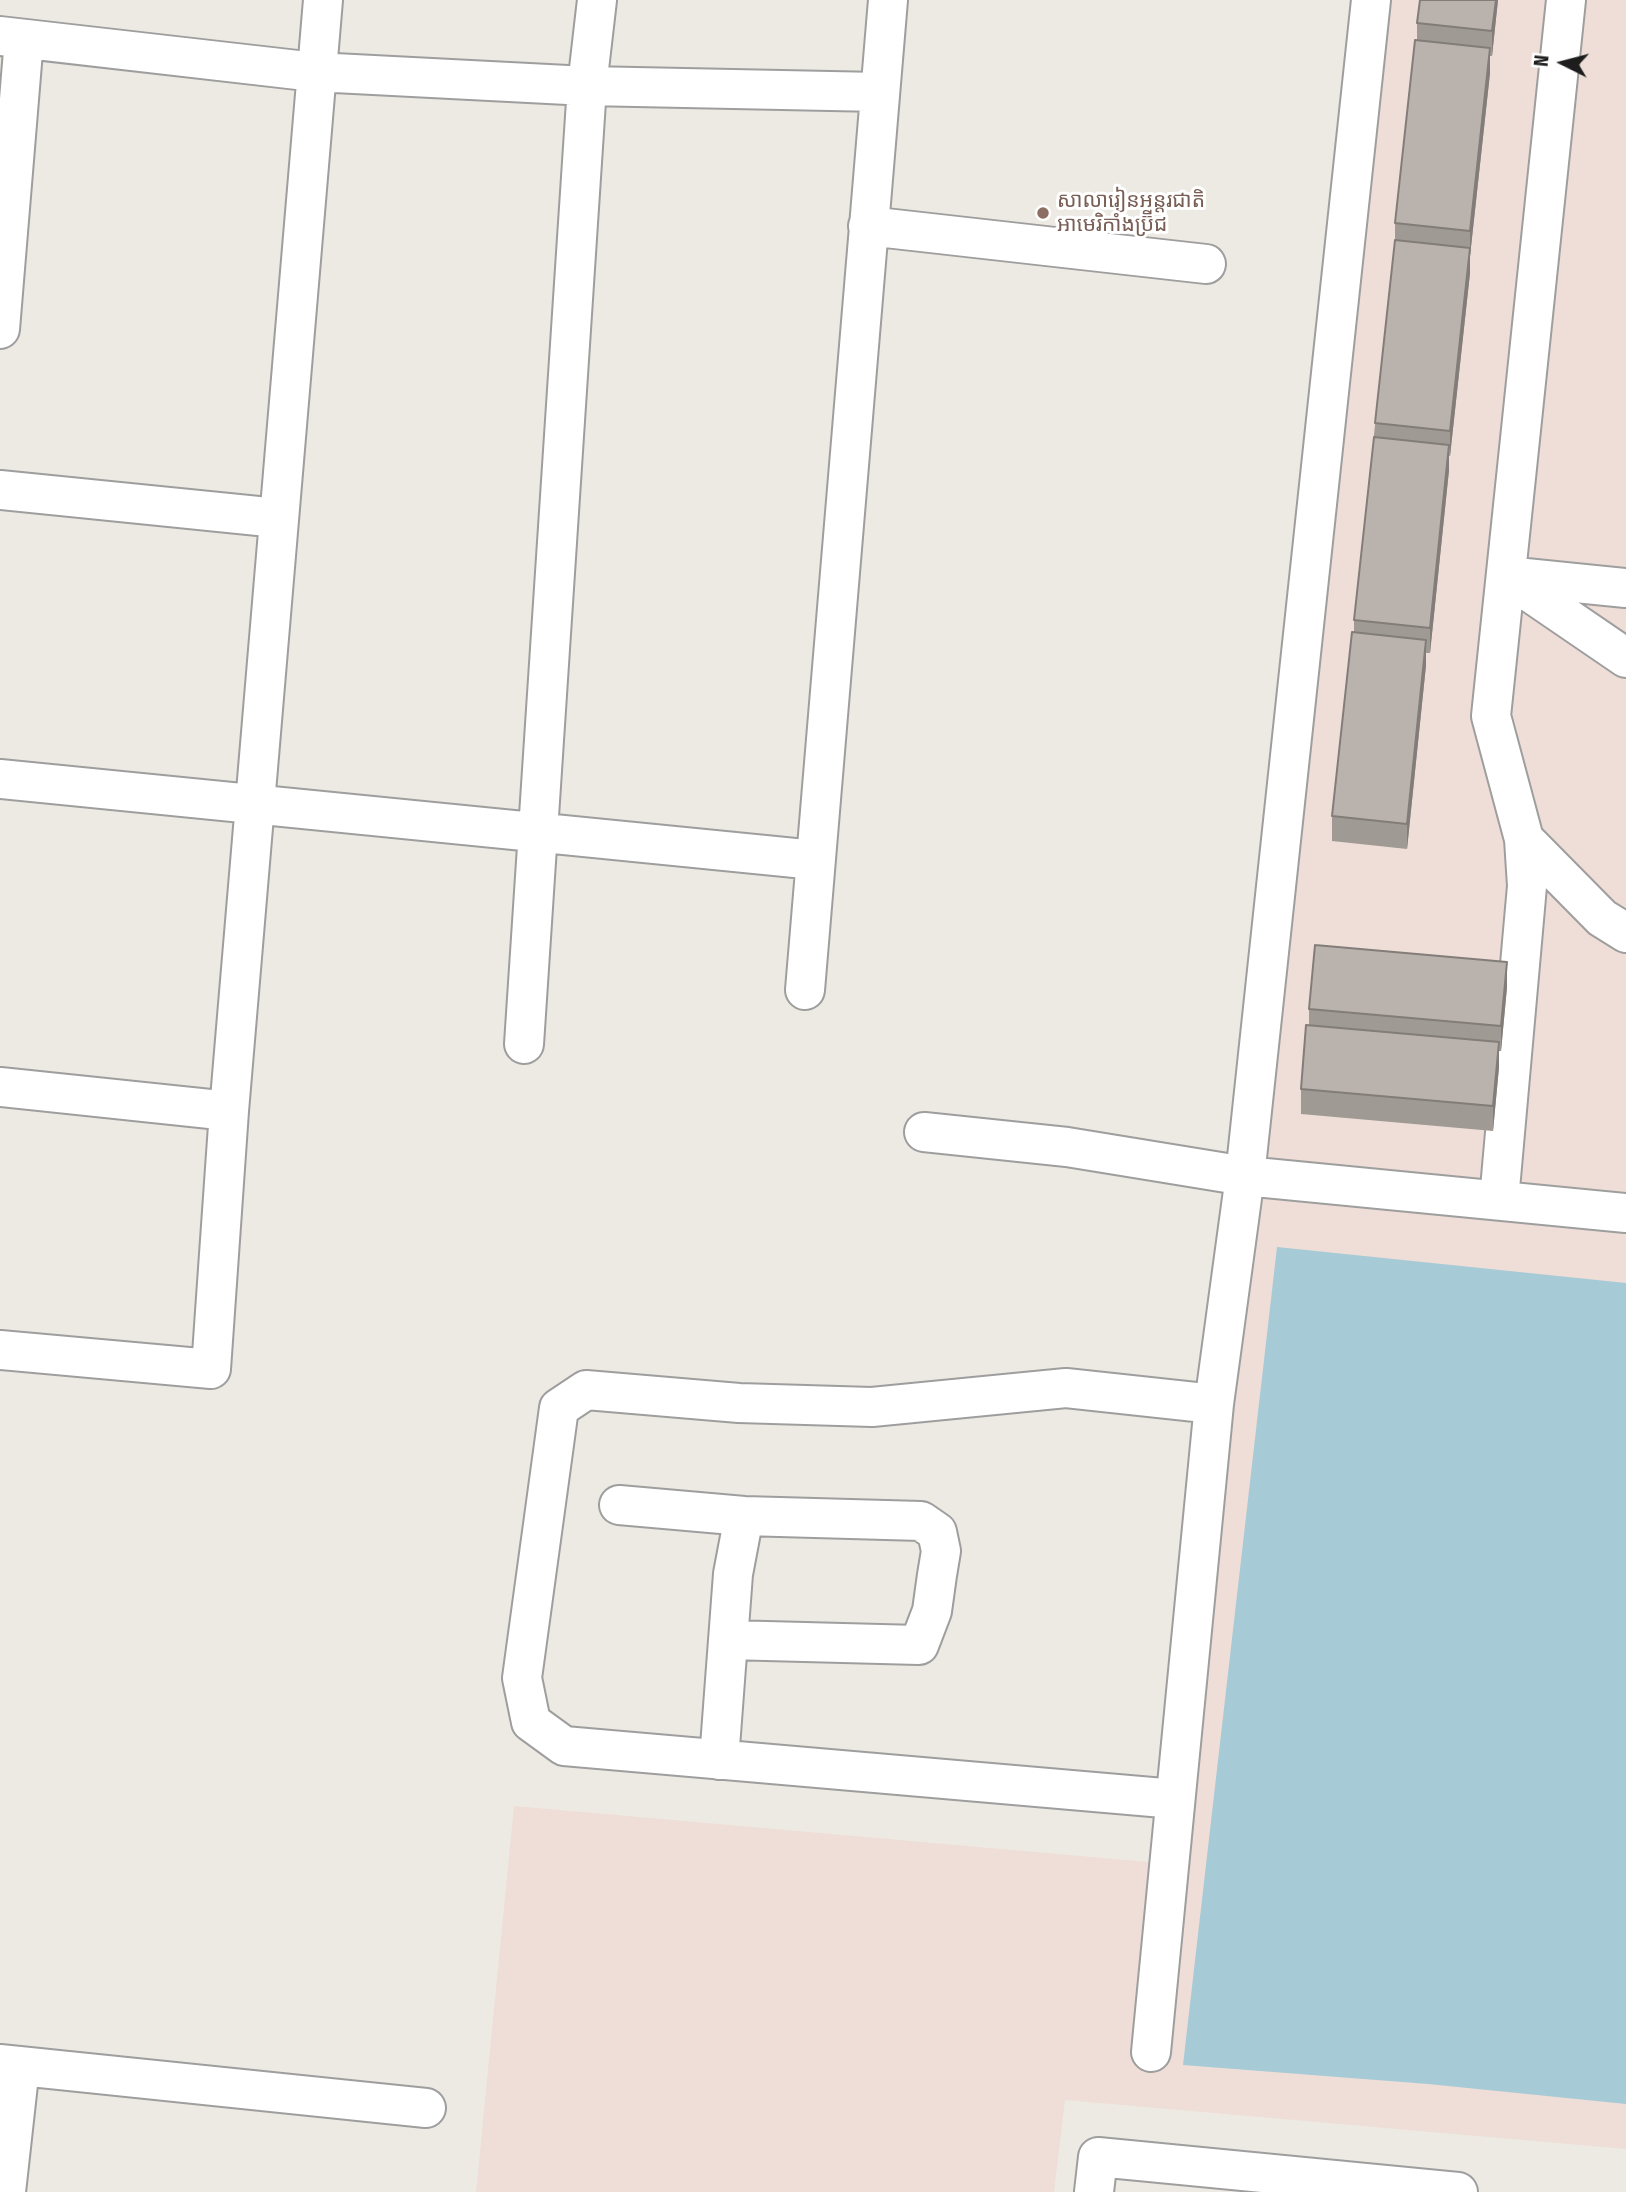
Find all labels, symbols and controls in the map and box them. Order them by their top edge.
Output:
north arrow [1528,28,1598,98]
text: N [1530,54,1554,68]
place label: សាលារៀនអន្តរជាតិ អាមេរិកាំងប្រ៊ីជ [1057,188,1205,238]
marker: សាលារៀនអន្តរជាតិ អាមេរិកាំងប្រ៊ីជ [1035,205,1051,221]

